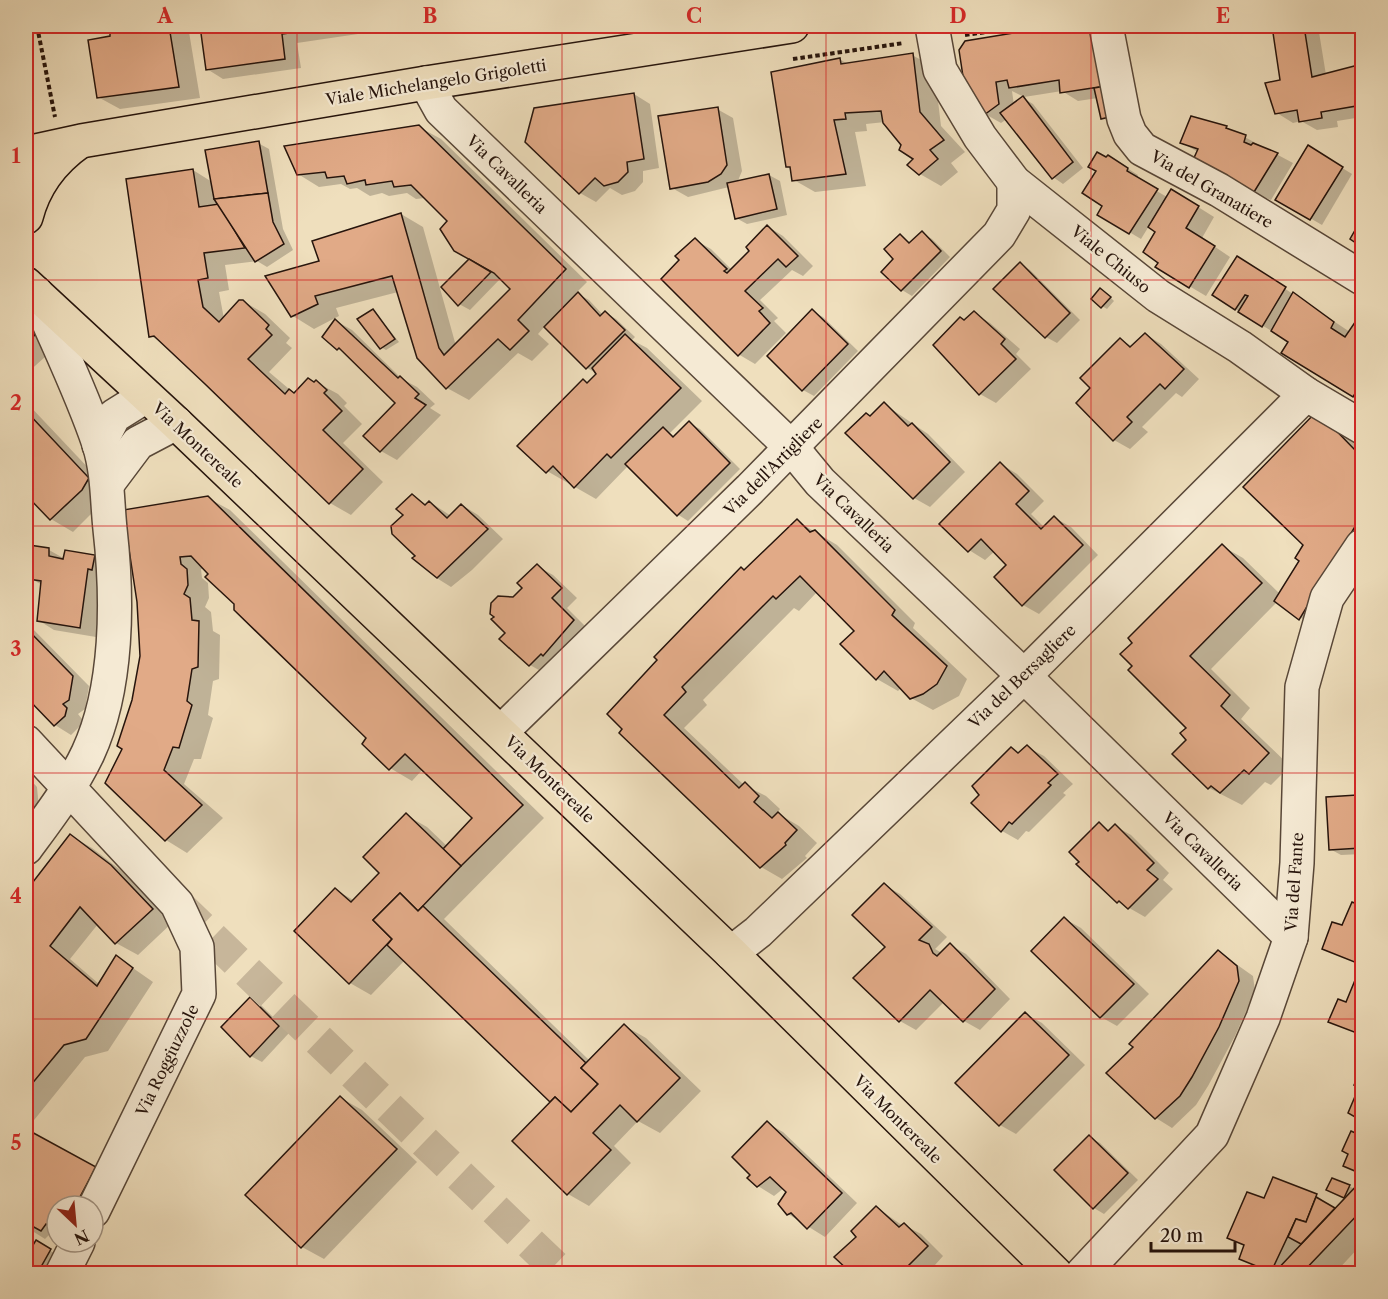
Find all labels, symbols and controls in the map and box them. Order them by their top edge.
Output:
text: A [156,4,173,28]
text: B [423,4,438,28]
text: C [686,4,702,28]
text: D [949,4,967,28]
text: E [1216,4,1230,28]
street label: Viale Michelangelo Grigoletti [323,55,548,109]
street label: Via Cavalleria [462,130,552,218]
text: 1 [12,144,21,168]
street label: Via del Granatiere [1146,145,1277,232]
street label: Viale Chiuso [1066,220,1155,297]
text: 2 [10,391,22,415]
street label: Via Montereale [148,397,248,492]
street label: Via dell'Artigliere [719,412,827,520]
street label: Via Cavalleria [809,469,899,557]
street label: Via del Bersagliere [963,620,1080,733]
text: 3 [10,637,22,661]
street label: Via Montereale [500,731,599,827]
street label: Via Cavalleria [1158,807,1248,895]
street label: Via del Fante [1280,832,1307,933]
text: 4 [10,884,22,908]
street label: Via Roggiuzzole [131,1001,203,1120]
street label: Via Montereale [849,1070,946,1167]
text: 5 [10,1131,22,1155]
north arrow [45,1194,105,1254]
scale bar [1151,1215,1235,1253]
text: N [71,1225,92,1250]
text: 20 m [1160,1225,1204,1247]

